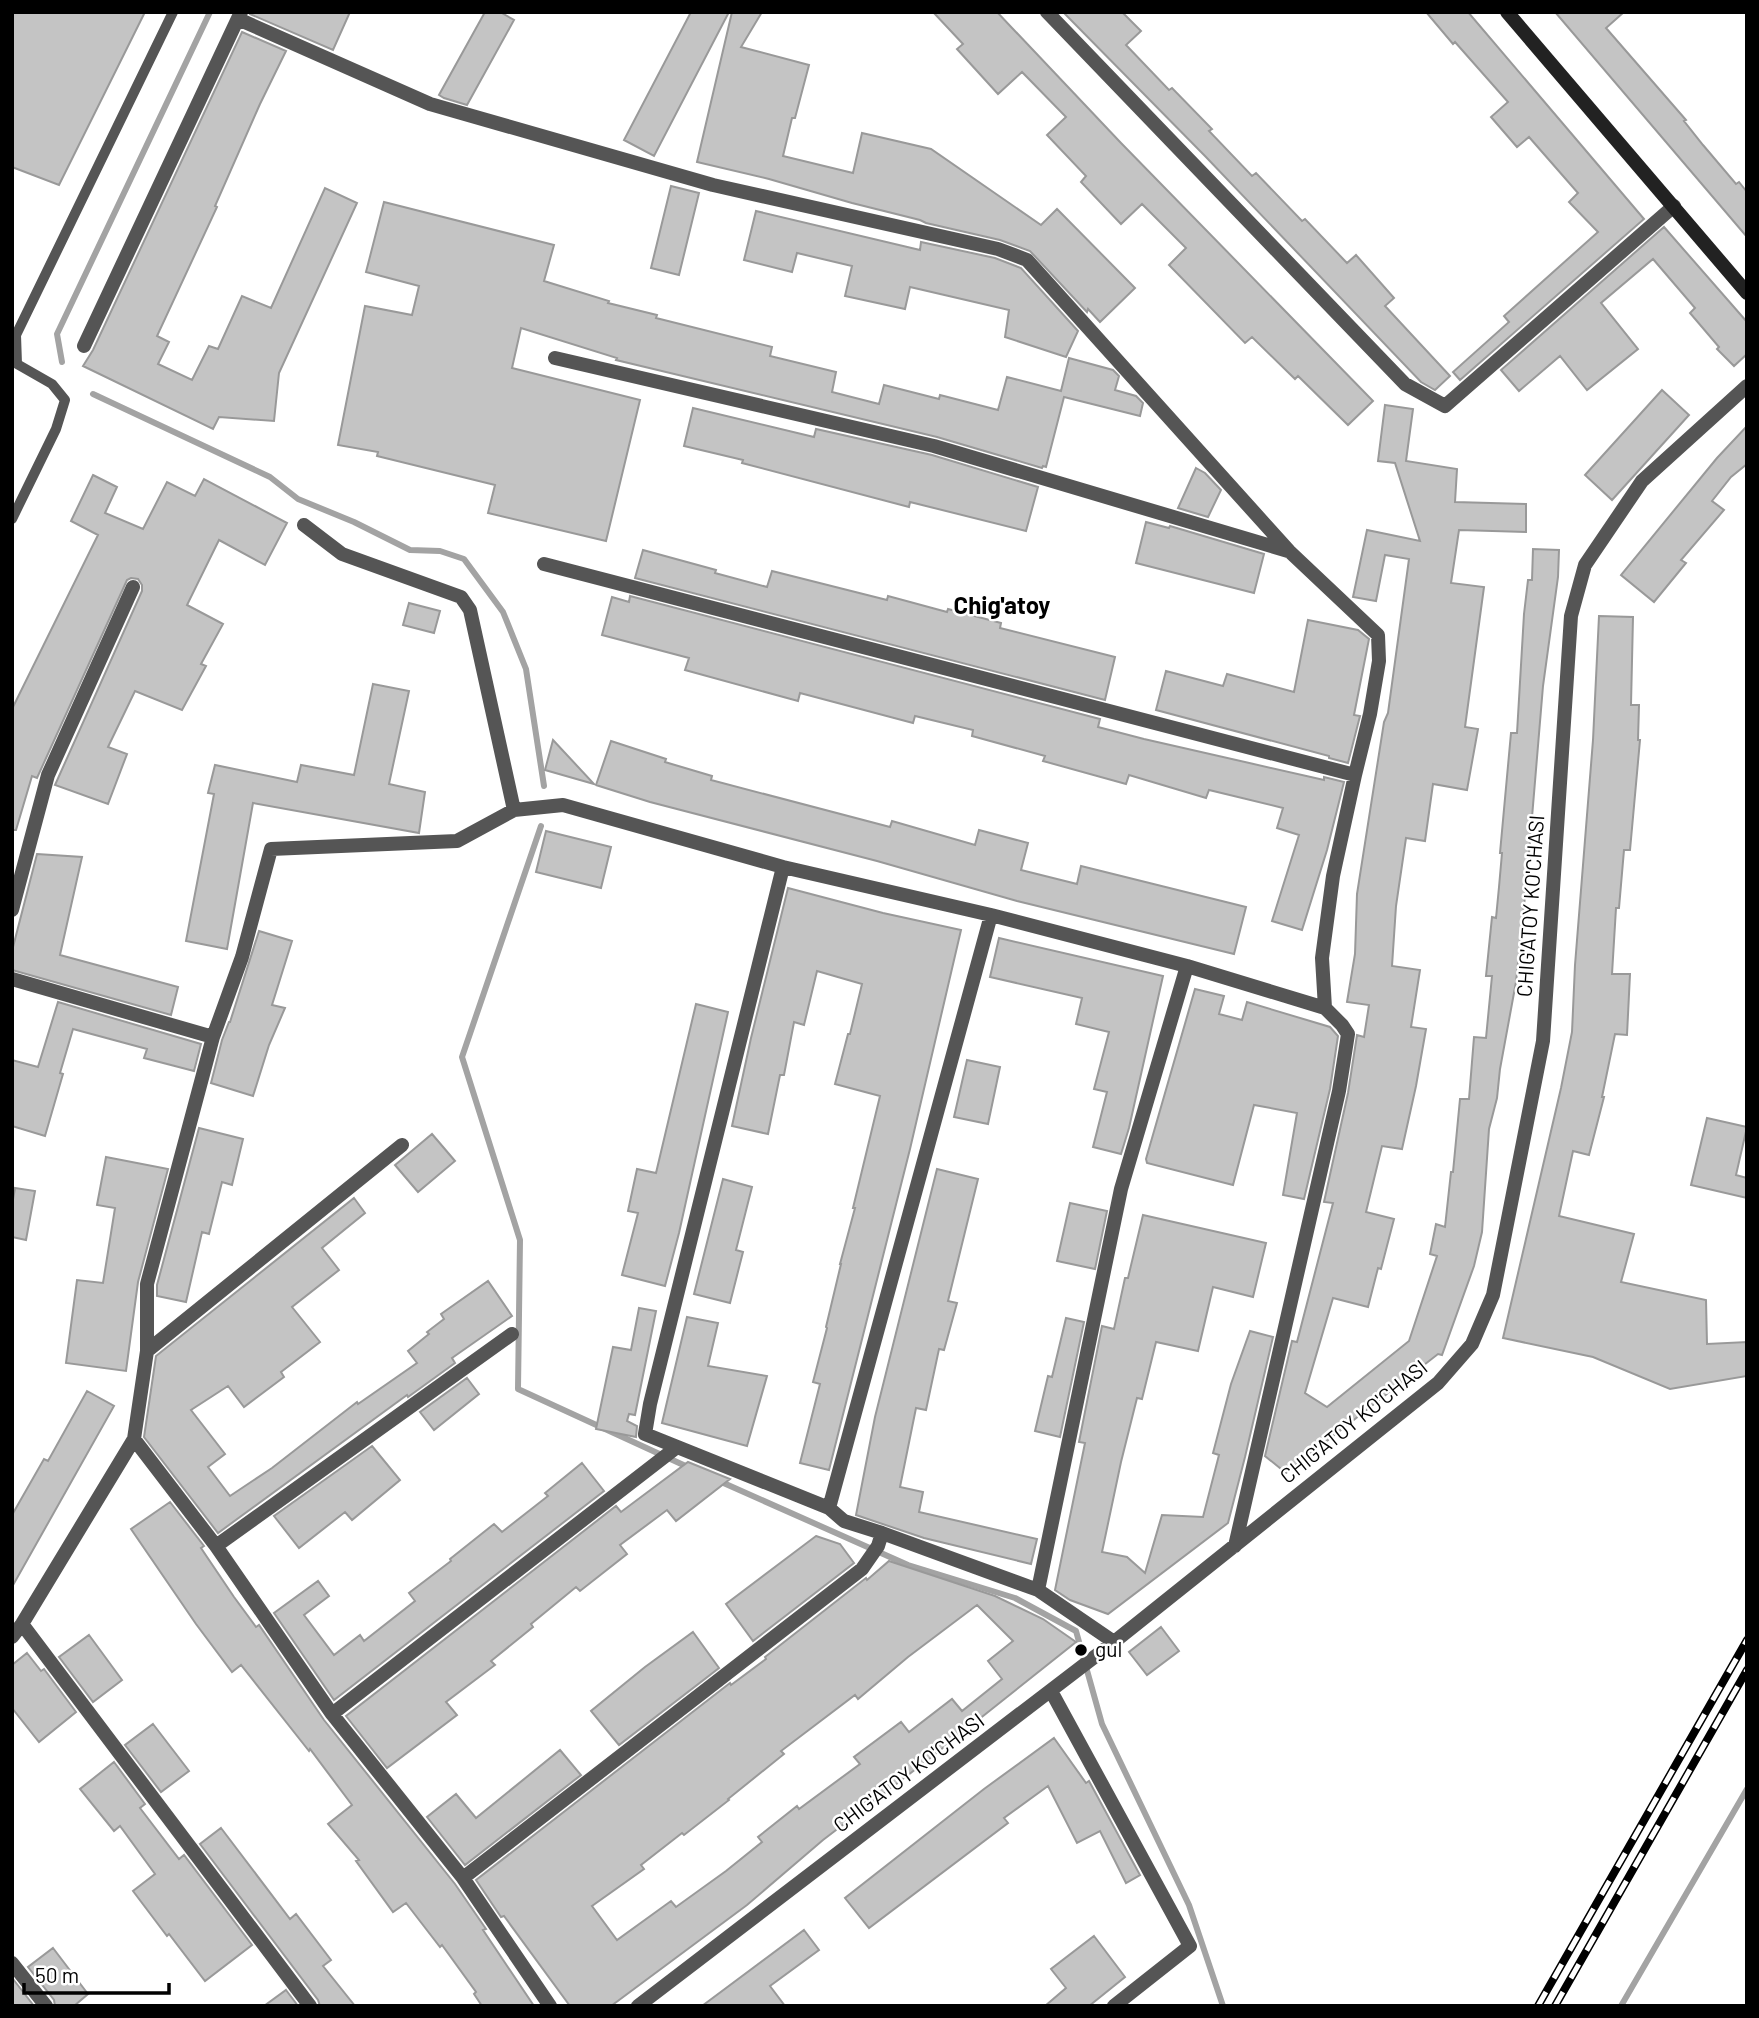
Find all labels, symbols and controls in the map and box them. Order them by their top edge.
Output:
district label: Chig'atoy [954,590,1050,619]
street label: CHIG'ATOY KO'CHASI [1511,814,1548,998]
street label: CHIG'ATOY KO'CHASI [1274,1354,1432,1488]
place label: gul [1095,1636,1122,1661]
marker: gul [1073,1642,1089,1658]
street label: CHIG'ATOY KO'CHASI [828,1707,988,1837]
scale bar [24,1952,170,1996]
text: 50 m [35,1962,79,1987]

